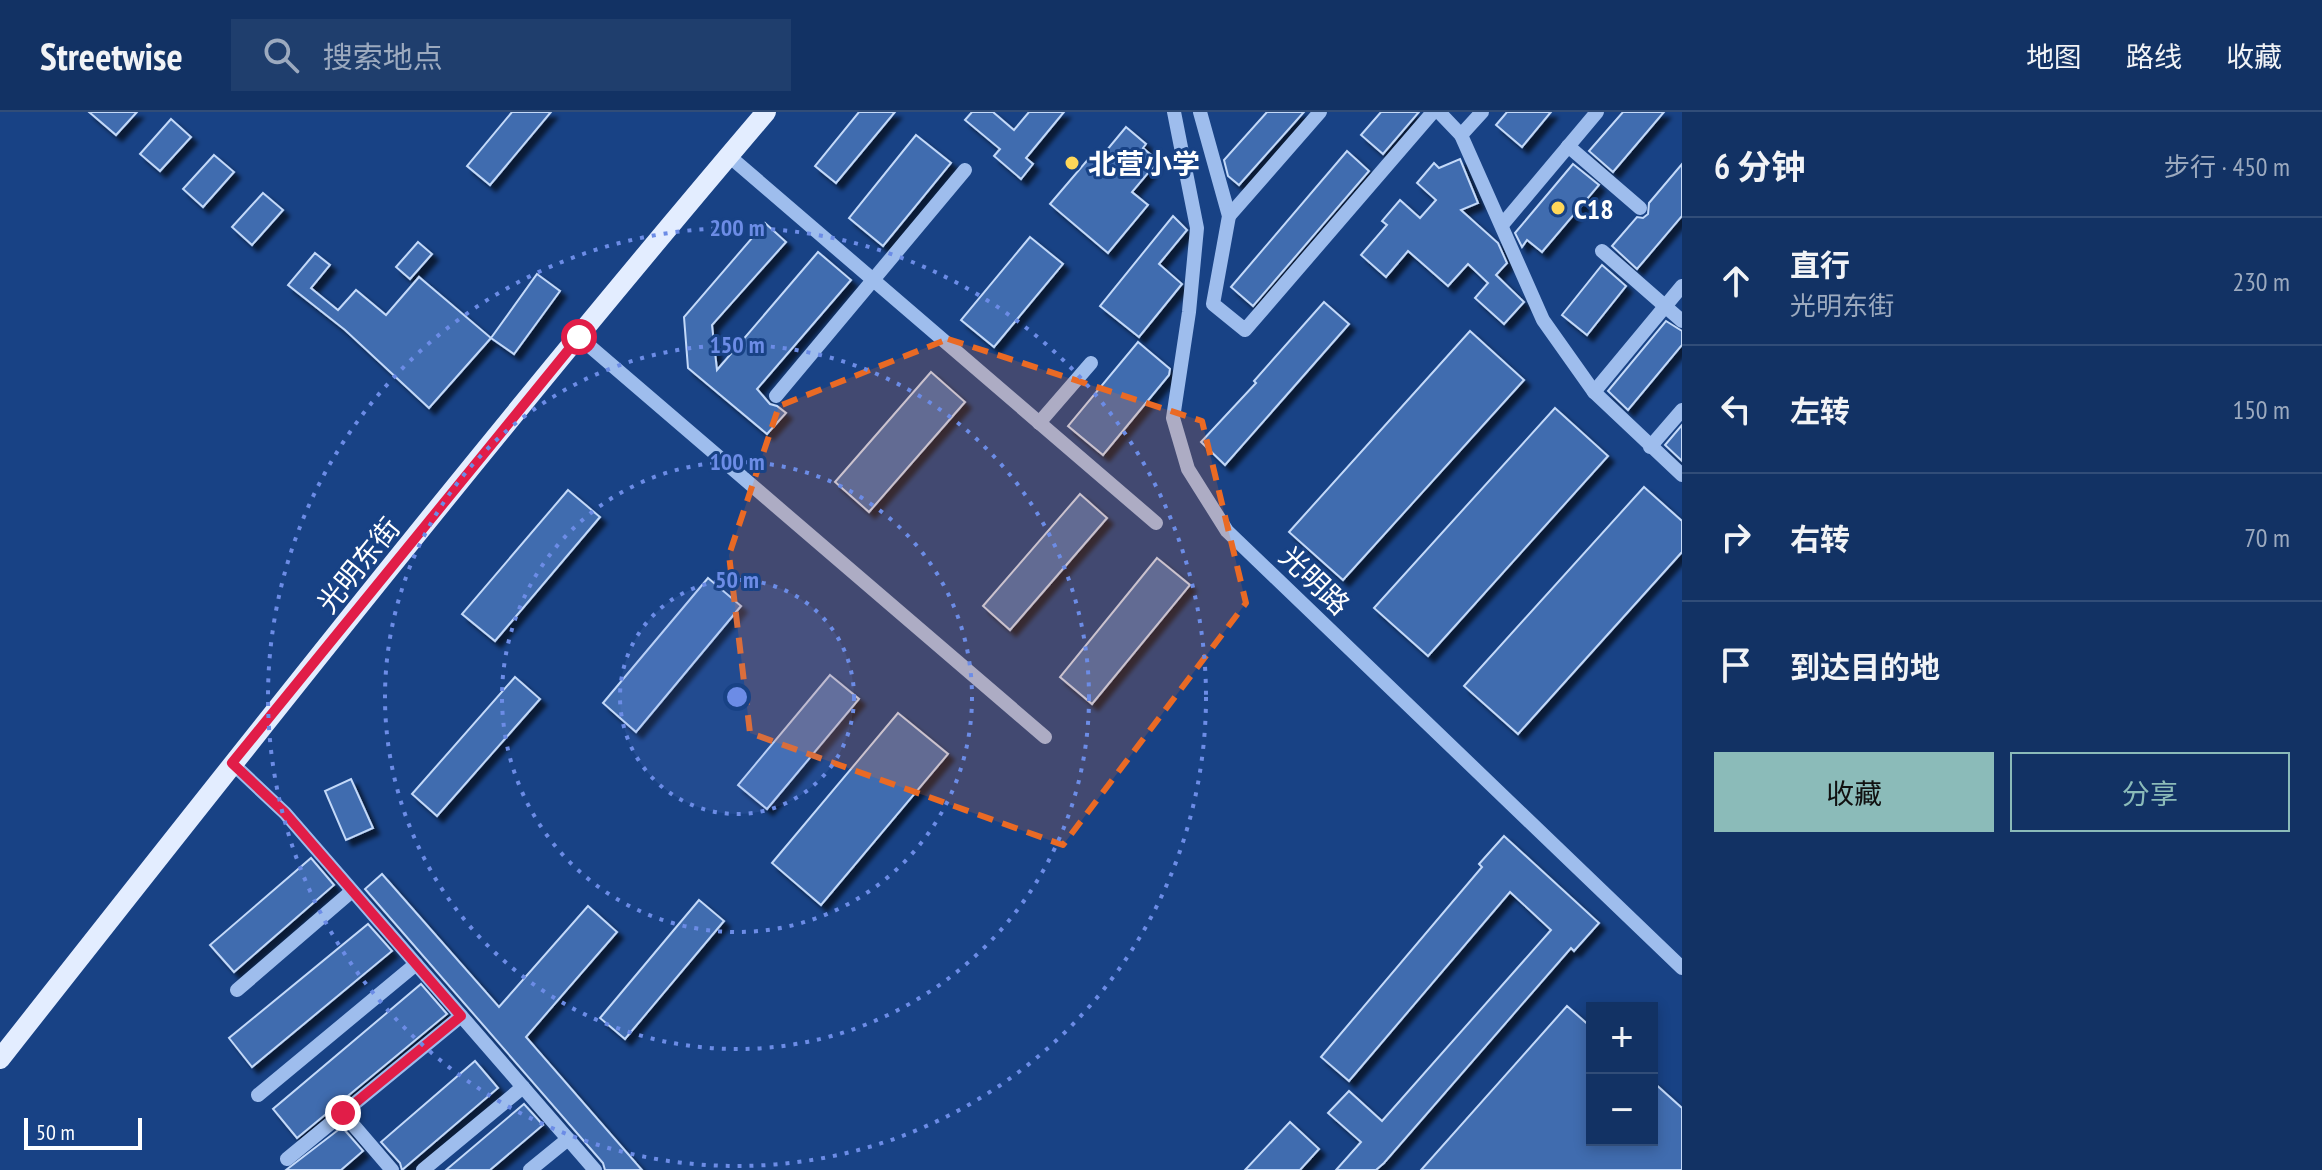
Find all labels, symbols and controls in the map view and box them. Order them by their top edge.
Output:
search box [231,19,791,91]
text: Streetwise [40,31,183,80]
icon: search [259,33,303,77]
text: 搜索地点 [323,37,443,76]
text: 地图 [2026,38,2082,75]
text: 路线 [2126,38,2182,75]
text: 收藏 [2226,38,2282,75]
text: 6 分钟 [1714,144,1805,188]
place label: 北营小学 [1088,145,1200,182]
text: 步行 · 450 m [2164,150,2290,183]
marker: 北营小学 [1063,154,1081,172]
place label: C18 [1574,190,1614,227]
marker: C18 [1549,199,1567,217]
text: 200 m [709,212,765,243]
text: 直行 [1790,245,1850,284]
icon: ahead [1714,259,1758,303]
text: 230 m [2232,265,2290,298]
text: 光明东街 [1790,289,1894,322]
route start [561,319,597,355]
text: 150 m [709,329,765,360]
icon: left [1714,387,1758,431]
text: 左转 [1790,391,1850,430]
text: 150 m [2232,393,2290,426]
text: 100 m [709,446,765,477]
street label: 光明东街 [308,510,408,620]
icon: right [1714,515,1758,559]
text: 右转 [1790,519,1850,558]
text: 70 m [2244,521,2290,554]
street label: 光明路 [1272,538,1358,622]
text: 50 m [715,564,759,595]
icon: arrive [1714,643,1758,687]
text: 到达目的地 [1790,647,1940,686]
centre of rings [723,683,751,711]
button: 收藏 [1714,752,1994,832]
button: 分享 [2010,752,2290,832]
map controls [1586,1002,1658,1146]
button: + [1586,1002,1658,1074]
button: − [1586,1074,1658,1146]
route end [325,1095,361,1131]
scale bar [24,1114,142,1150]
text: 50 m [36,1118,75,1146]

